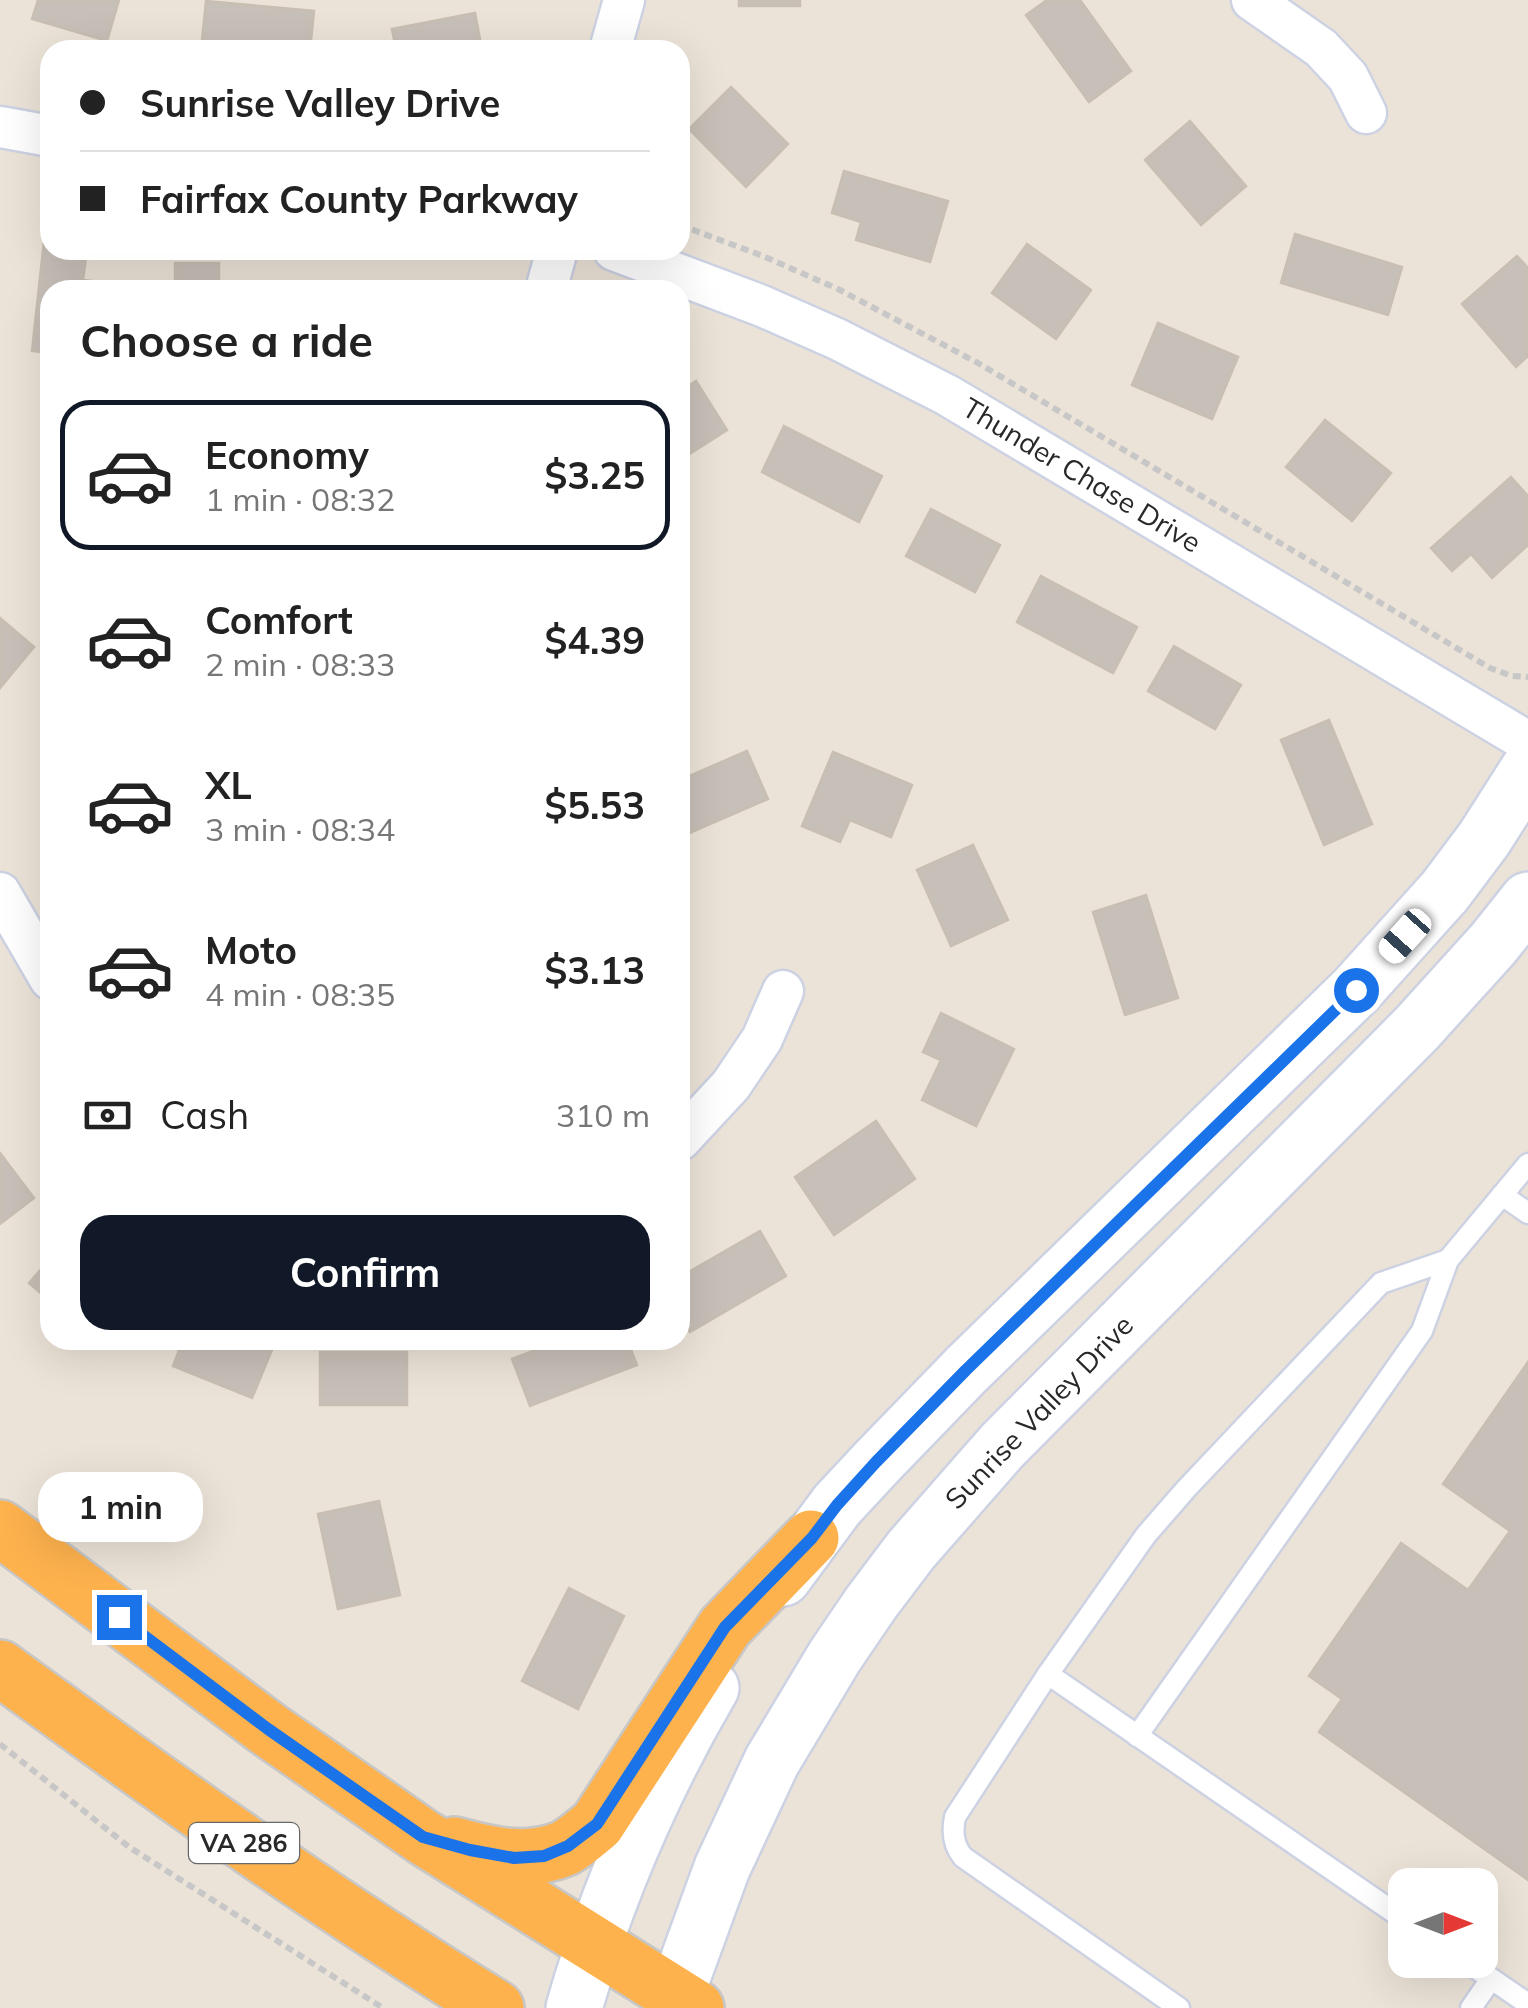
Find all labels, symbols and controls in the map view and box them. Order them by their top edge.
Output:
text: Sunrise Valley Drive [140,79,500,127]
text: Fairfax County Parkway [140,175,578,223]
text: Choose a ride [80,312,373,368]
street label: Thunder Chase Drive [957,390,1208,560]
icon: car [85,430,175,520]
text: Economy [205,431,369,479]
text: $3.25 [544,451,645,499]
text: 1 min · 08:32 [205,479,395,519]
icon: car [85,595,175,685]
text: Comfort [205,596,353,644]
text: $4.39 [544,616,645,664]
text: 2 min · 08:33 [205,644,395,684]
icon: car [85,760,175,850]
text: XL [205,761,252,809]
text: $5.53 [544,781,645,829]
text: 3 min · 08:34 [205,809,395,849]
car [1374,904,1436,968]
icon: car [85,925,175,1015]
text: Moto [205,926,297,974]
text: $3.13 [544,946,645,994]
route start [1334,968,1379,1013]
text: 4 min · 08:35 [205,974,395,1014]
icon: cash [80,1088,135,1143]
text: Cash [160,1091,249,1139]
text: 310 m [556,1095,650,1135]
button: Confirm [80,1215,650,1330]
street label: Sunrise Valley Drive [937,1307,1140,1516]
callout: 1 min [36,1472,202,1542]
text: 1 min [78,1487,163,1527]
route end [97,1595,142,1640]
road number: VA 286 [189,1823,299,1863]
north arrow [1388,1868,1498,1978]
map controls [1388,1868,1498,1978]

